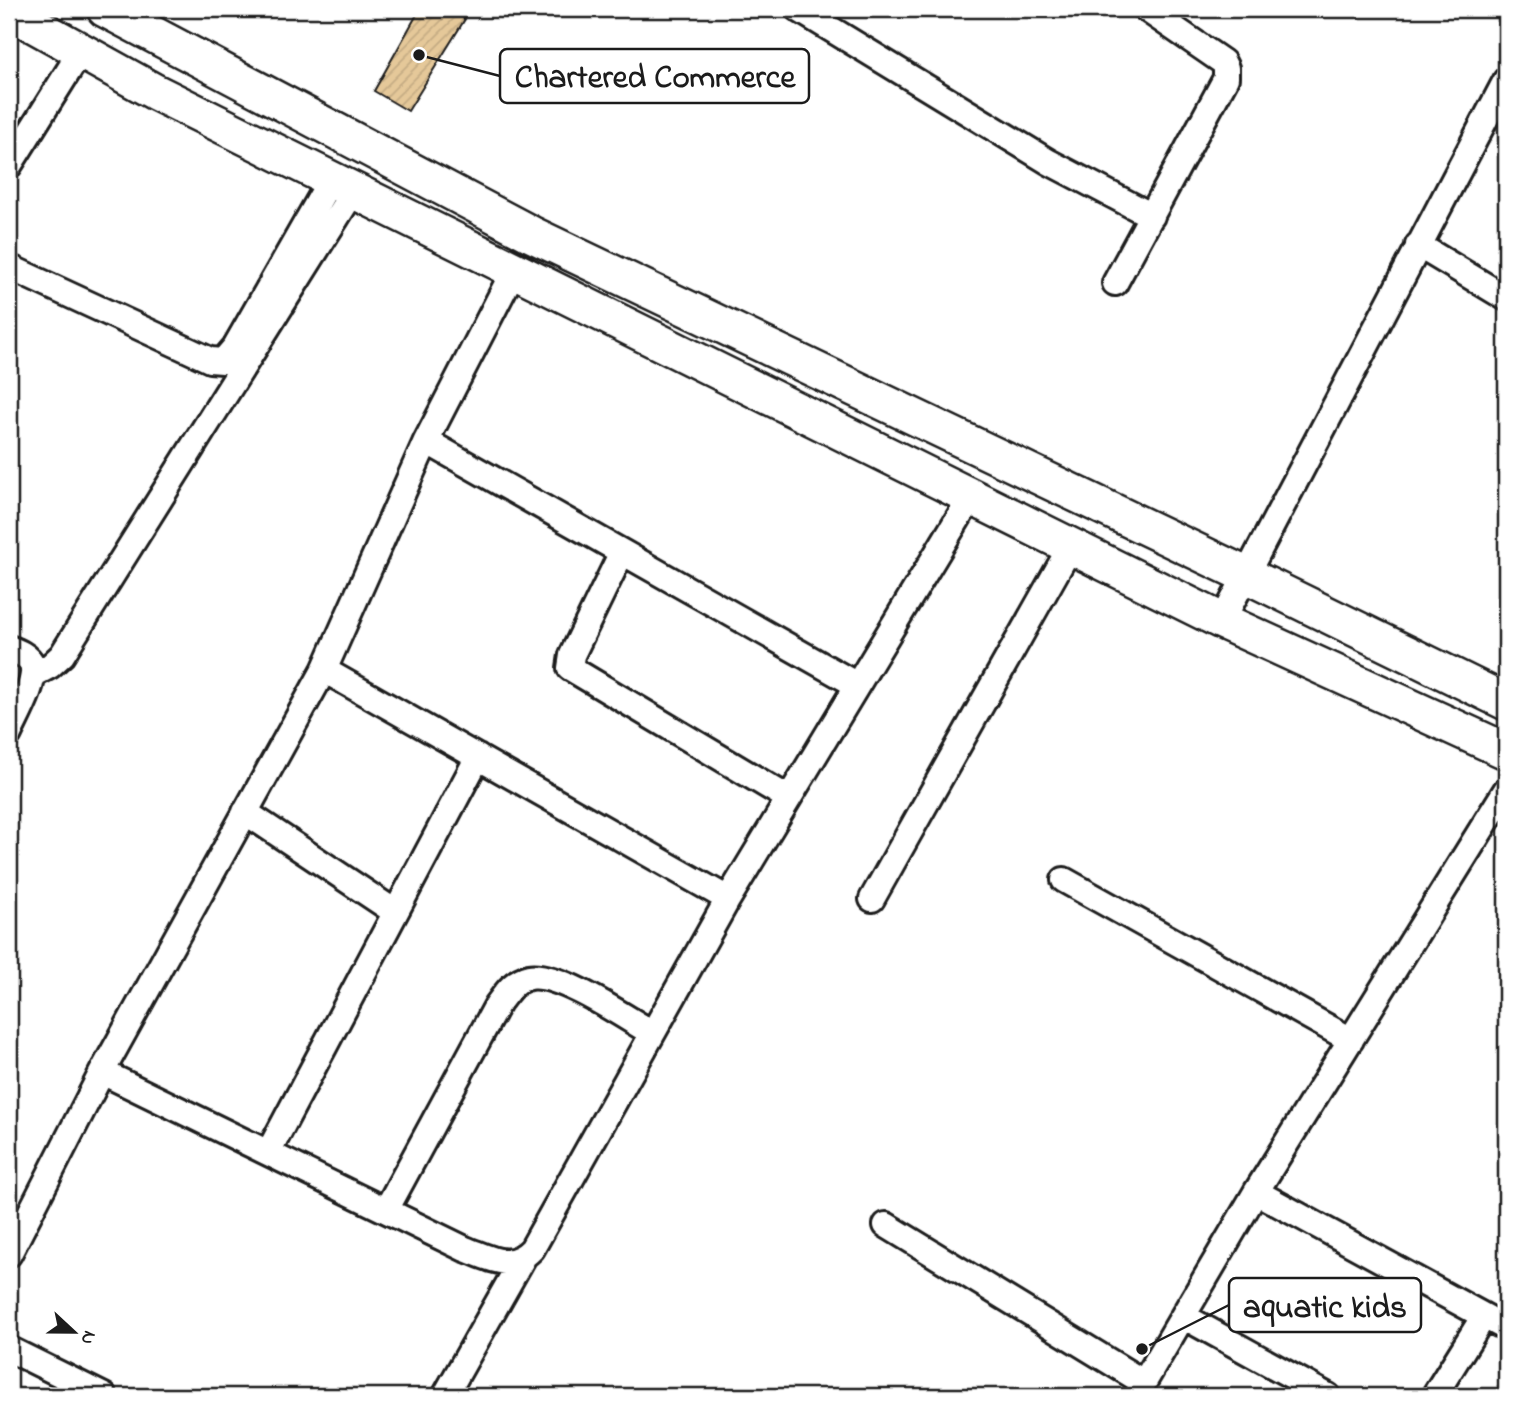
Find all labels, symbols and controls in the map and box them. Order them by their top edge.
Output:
callout: Chartered Commerce [500,49,809,103]
text: Chartered Commerce [515,55,796,103]
callout: aquatic kids [1229,1278,1421,1332]
text: aquatic kids [1243,1285,1407,1333]
north arrow [38,1296,108,1366]
text: N [72,1326,102,1349]

